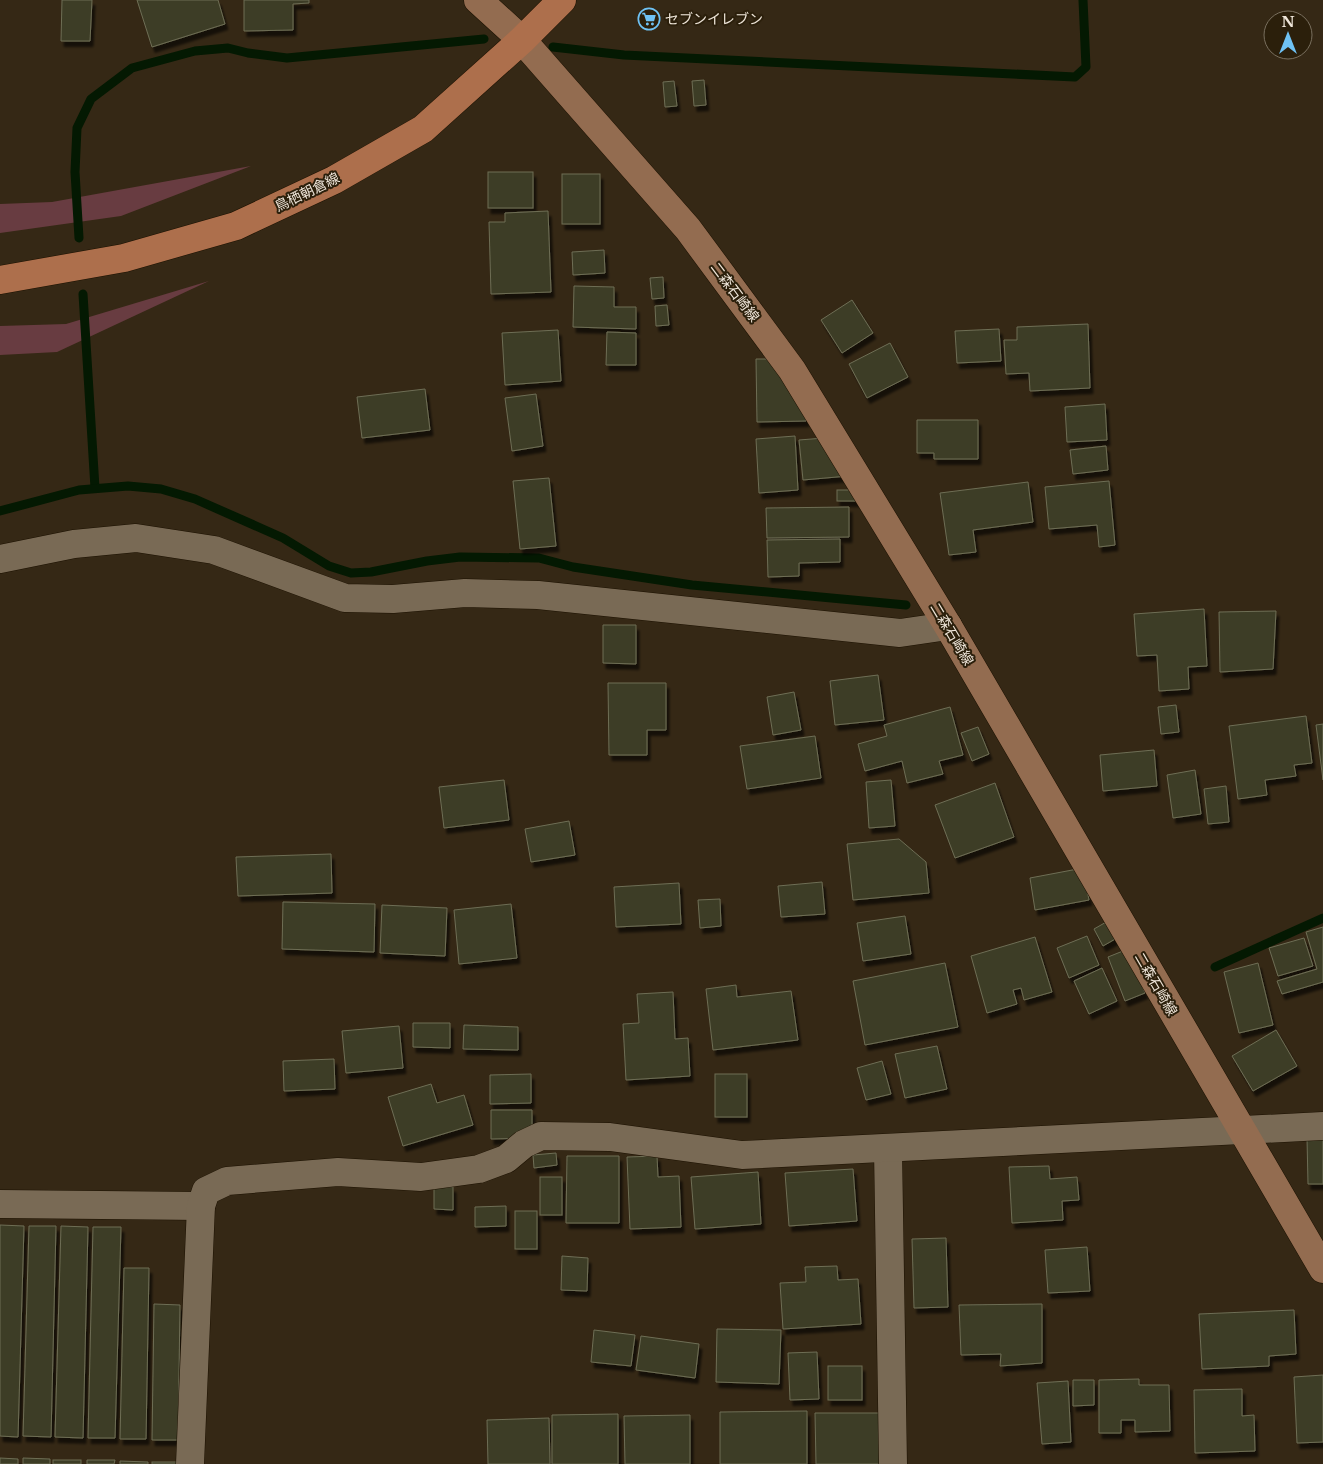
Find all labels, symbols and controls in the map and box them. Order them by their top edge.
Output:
supermarket icon: セブンイレブン [637,7,661,31]
place label: セブンイレブン [665,10,763,28]
north arrow [1263,10,1313,60]
text: N [1281,13,1295,31]
street label: 鳥栖朝倉線 [272,169,342,215]
street label: 二森石崎線 [707,259,763,325]
street label: 二森石崎線 [926,599,978,669]
street label: 二森石崎線 [1131,949,1181,1019]

